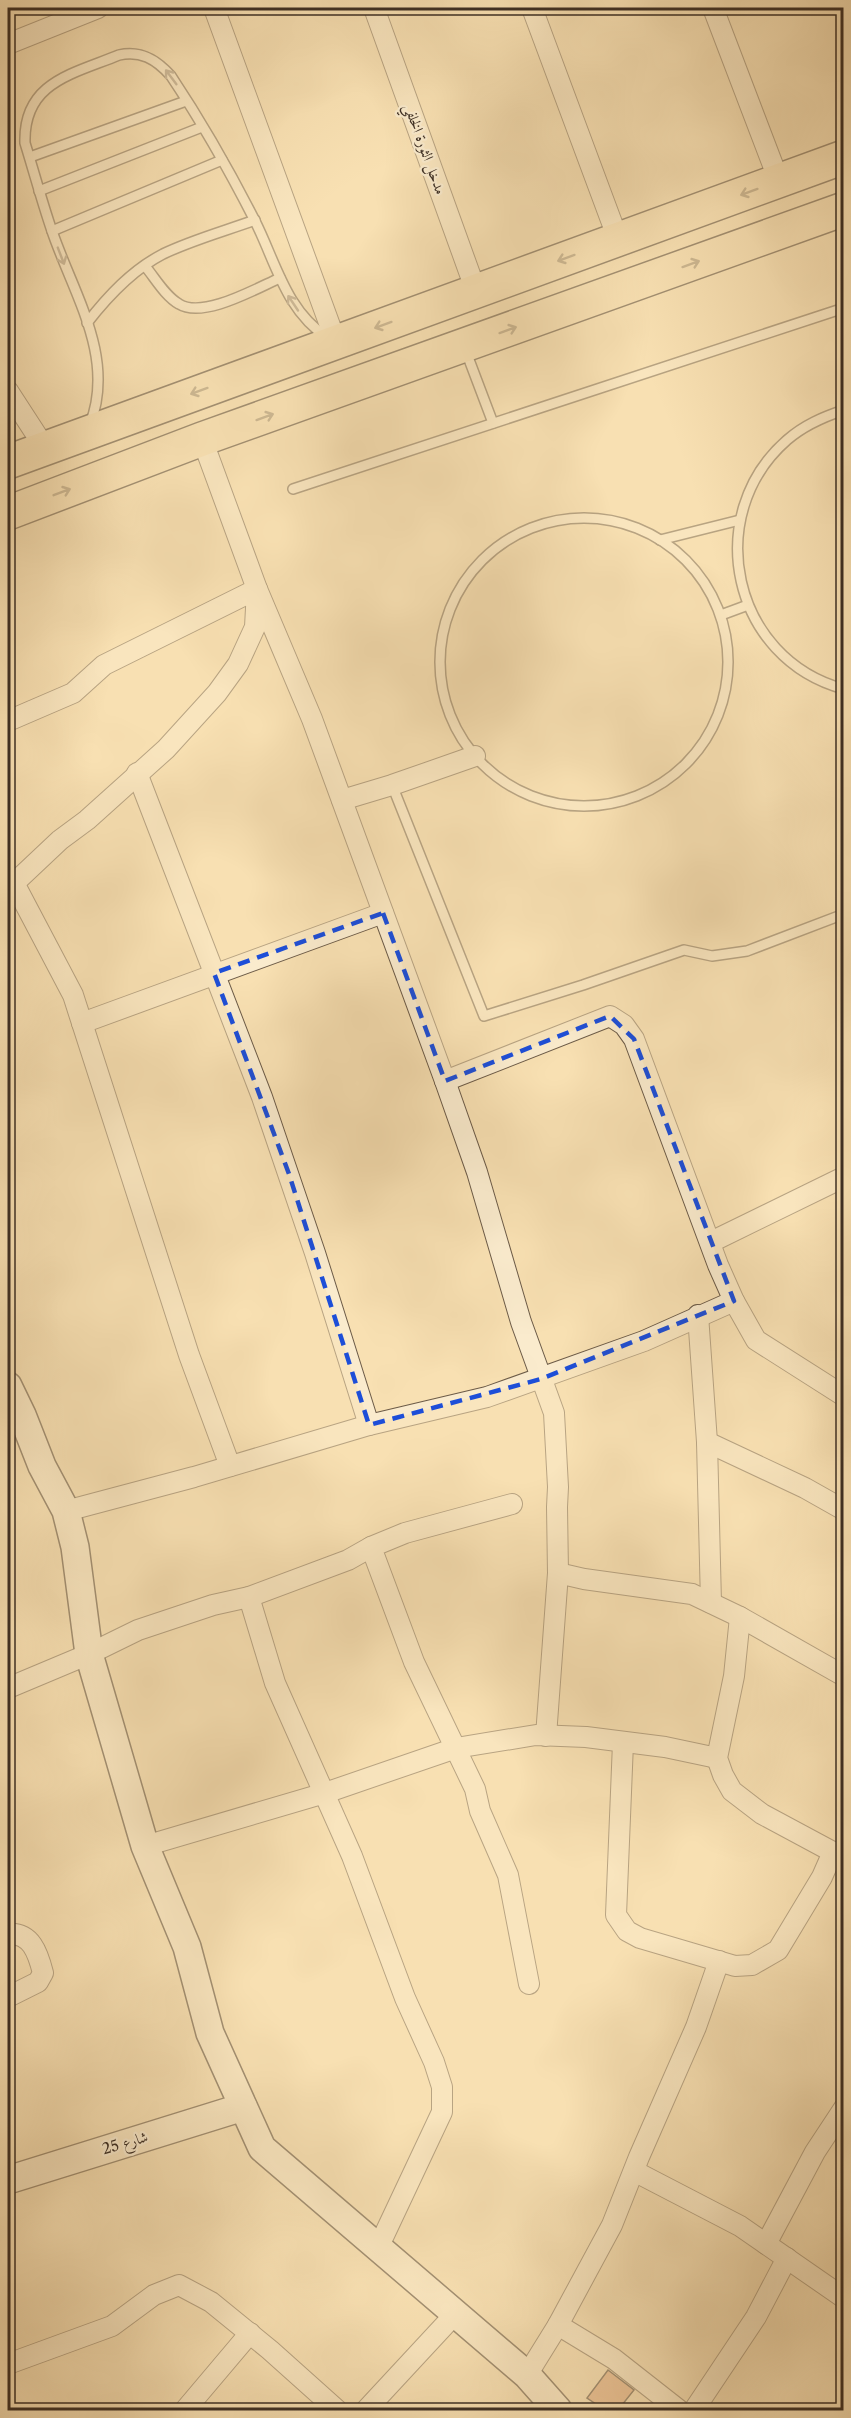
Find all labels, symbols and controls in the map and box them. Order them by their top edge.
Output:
one-way arrow [164,69,177,85]
street label: مدخل الثورة الخلفي [396,101,451,198]
one-way arrow [740,187,759,198]
one-way arrow [56,246,67,264]
one-way arrow [557,254,576,265]
one-way arrow [681,258,700,269]
one-way arrow [287,296,299,312]
one-way arrow [374,321,393,332]
one-way arrow [498,323,516,334]
one-way arrow [190,387,209,398]
one-way arrow [255,410,274,421]
one-way arrow [52,486,71,497]
street label: شارع 25 [100,2127,151,2162]

